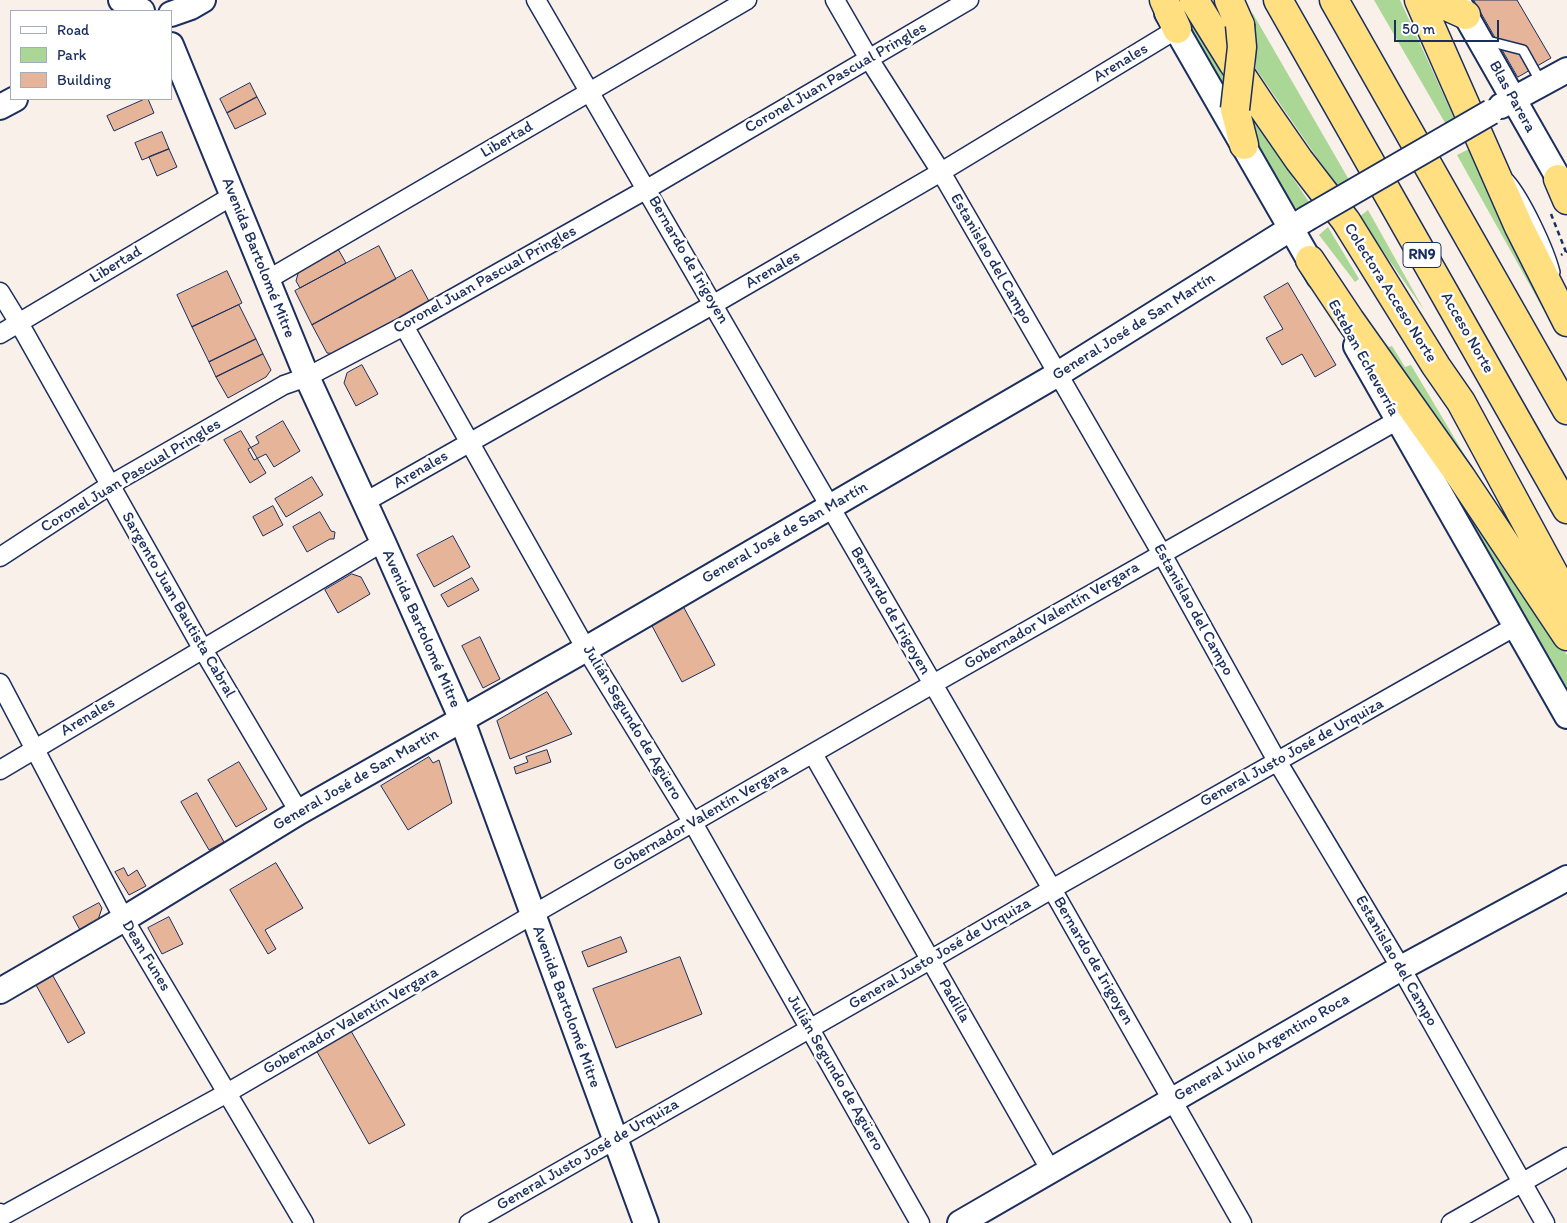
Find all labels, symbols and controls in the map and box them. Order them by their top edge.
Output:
legend [10,10,172,100]
scale bar [1397,10,1502,42]
street label: Coronel Juan Pascual Pringles [742,18,930,138]
text: 50 m [1402,20,1435,38]
text: Road [57,21,89,39]
street label: Arenales [1090,39,1152,87]
text: Park [57,46,87,64]
street label: Blas Parera [1484,58,1540,136]
text: Building [57,71,111,89]
street label: Libertad [477,117,537,163]
street label: Avenida Bartolomé Mitre [217,175,299,341]
street label: Estanislao del Campo [946,190,1036,328]
street label: Bernardo de Irigoyen [644,193,732,327]
street label: Colectora Acceso Norte [1339,220,1441,366]
street label: Coronel Juan Pascual Pringles [390,222,580,338]
street label: Libertad [87,242,145,288]
road number: RN9 [1403,242,1441,268]
street label: Arenales [742,247,804,293]
street label: General José de San Martín [1049,269,1219,385]
street label: Acceso Norte [1436,289,1498,377]
street label: Esteban Echeverría [1323,296,1403,420]
street label: Coronel Juan Pascual Pringles [38,415,224,537]
street label: Arenales [390,447,452,493]
street label: General José de San Martín [699,478,871,588]
street label: Sargento Juan Bautista Cabral [117,509,239,701]
street label: Estanislao del Campo [1149,541,1237,679]
street label: Bernardo de Irigoyen [846,544,934,678]
street label: Avenida Bartolomé Mitre [377,547,465,711]
street label: Gobernador Valentín Vergara [961,558,1143,674]
street label: Julián Segundo de Agüero [578,642,686,804]
street label: Arenales [57,693,119,741]
street label: General Justo José de Urquiza [1197,694,1387,812]
street label: General José de San Martín [270,725,442,835]
street label: Gobernador Valentín Vergara [610,760,792,876]
street label: Estanislao del Campo [1351,892,1441,1030]
street label: General Justo José de Urquiza [846,894,1034,1014]
street label: Bernardo de Irigoyen [1049,894,1137,1028]
street label: Dean Funes [117,917,175,995]
street label: Avenida Bartolomé Mitre [528,923,604,1091]
street label: Gobernador Valentín Vergara [260,963,442,1079]
street label: Padilla [934,976,974,1026]
street label: General Julio Argentino Roca [1171,990,1353,1106]
street label: Julián Segundo de Agüero [782,991,888,1155]
street label: General Justo José de Urquiza [494,1095,682,1215]

